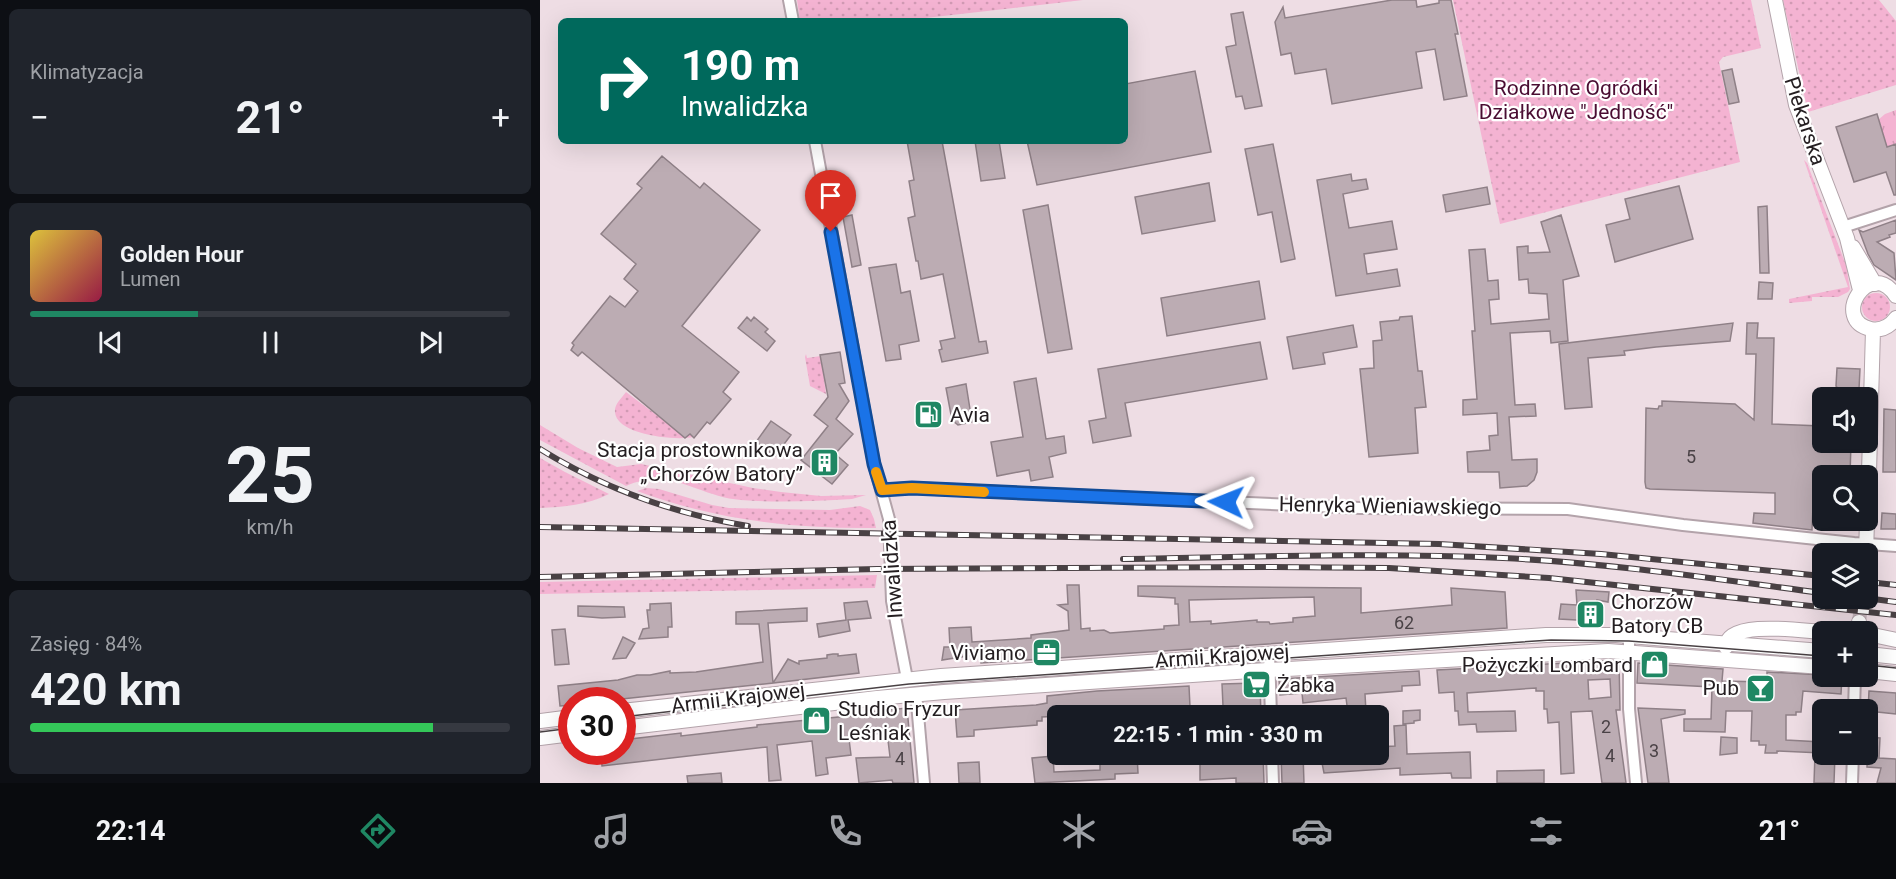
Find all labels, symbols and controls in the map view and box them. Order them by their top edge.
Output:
text: 190 m [681,41,800,90]
icon: right [582,42,660,120]
text: Klimatyzacja [30,60,144,84]
street label: Piekarska [1779,74,1831,168]
park label: Rodzinne Ogródki Działkowe "Jedność" [1479,76,1673,124]
text: 21° [235,91,305,144]
text: Inwalidzka [681,91,808,123]
text: − [30,98,49,137]
text: + [491,98,510,137]
pin [805,170,856,232]
icon: arrive [814,179,847,212]
text: Golden Hour [120,242,244,267]
text: Lumen [120,267,181,291]
icon: previous [94,326,127,359]
icon: pause [254,326,287,359]
icon: next [414,326,447,359]
map controls [1812,387,1878,765]
button: sound [1812,387,1878,453]
fuel station icon: Avia [913,399,945,431]
place label: Avia [950,403,990,427]
text: 25 [225,430,315,521]
place label: Stacja prostownikowa „Chorzów Batory” [597,438,803,486]
building icon: Stacja prostownikowa „Chorzów Batory” [808,446,840,478]
house number: 5 [1686,446,1696,467]
button: search [1812,465,1878,531]
position arrow [1194,470,1258,534]
street label: Henryka Wieniawskiego [1279,492,1501,520]
text: km/h [247,515,293,539]
street label: Inwalidzka [877,519,907,619]
button: layers [1812,543,1878,609]
place label: Chorzów Batory CB [1611,590,1703,638]
building icon: Chorzów Batory CB [1574,598,1606,630]
house number: 62 [1394,612,1414,633]
button: + [1812,621,1878,687]
text: Zasięg · 84% [30,632,142,656]
office icon: Viviamo [1031,637,1063,669]
street label: Armii Krajowej [1154,639,1290,673]
place label: Viviamo [950,641,1026,665]
shop icon: Pożyczki Lombard [1638,649,1670,681]
place label: Pożyczki Lombard [1462,653,1633,677]
text: 420 km [30,663,182,716]
supermarket icon: Żabka [1240,669,1272,701]
bar icon: Pub [1744,672,1776,704]
place label: Żabka [1277,673,1335,697]
place label: Pub [1702,676,1739,700]
street label: Armii Krajowej [670,678,806,718]
speed limit sign: 30 [558,687,636,765]
place label: Studio Fryzur Leśniak [838,697,961,745]
button: − [1812,699,1878,765]
shop icon: Studio Fryzur Leśniak [801,705,833,737]
house number: 2 [1601,716,1611,737]
text: 22:15 · 1 min · 330 m [1113,722,1323,747]
house number: 3 [1649,740,1659,761]
house number: 4 [1605,745,1615,766]
house number: 4 [895,748,905,769]
icon: directions [357,810,399,852]
icon: music [591,810,633,852]
icon: phone [824,810,866,852]
icon: climate [1058,810,1100,852]
icon: car [1291,810,1333,852]
icon: filters [1525,810,1567,852]
text: 22:14 [96,815,165,847]
text: 21° [1759,815,1800,847]

